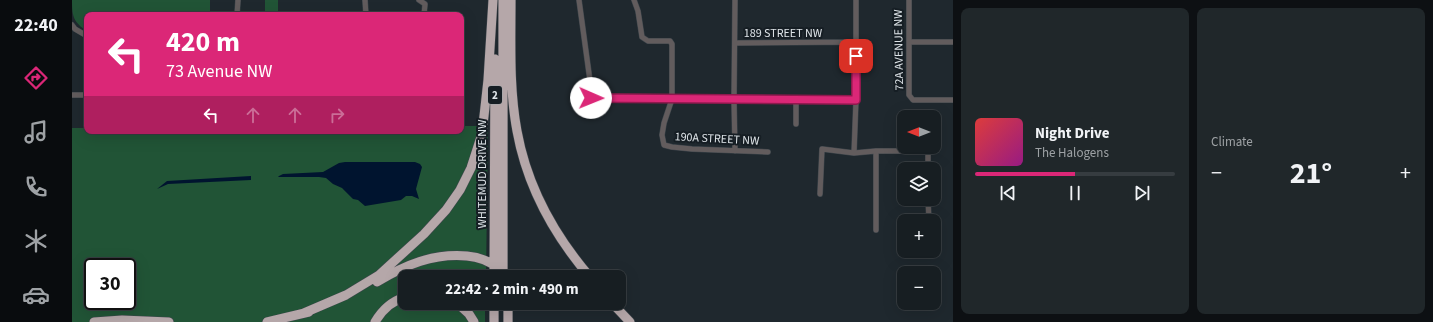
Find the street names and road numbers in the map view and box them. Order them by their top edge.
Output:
street label: 72A AVENUE NW [890,9,908,91]
street label: 189 STREET NW [744,25,823,42]
road number: 2 [488,86,502,104]
street label: WHITEMUD DRIVE NW [474,119,491,228]
street label: 190A STREET NW [674,128,760,150]

